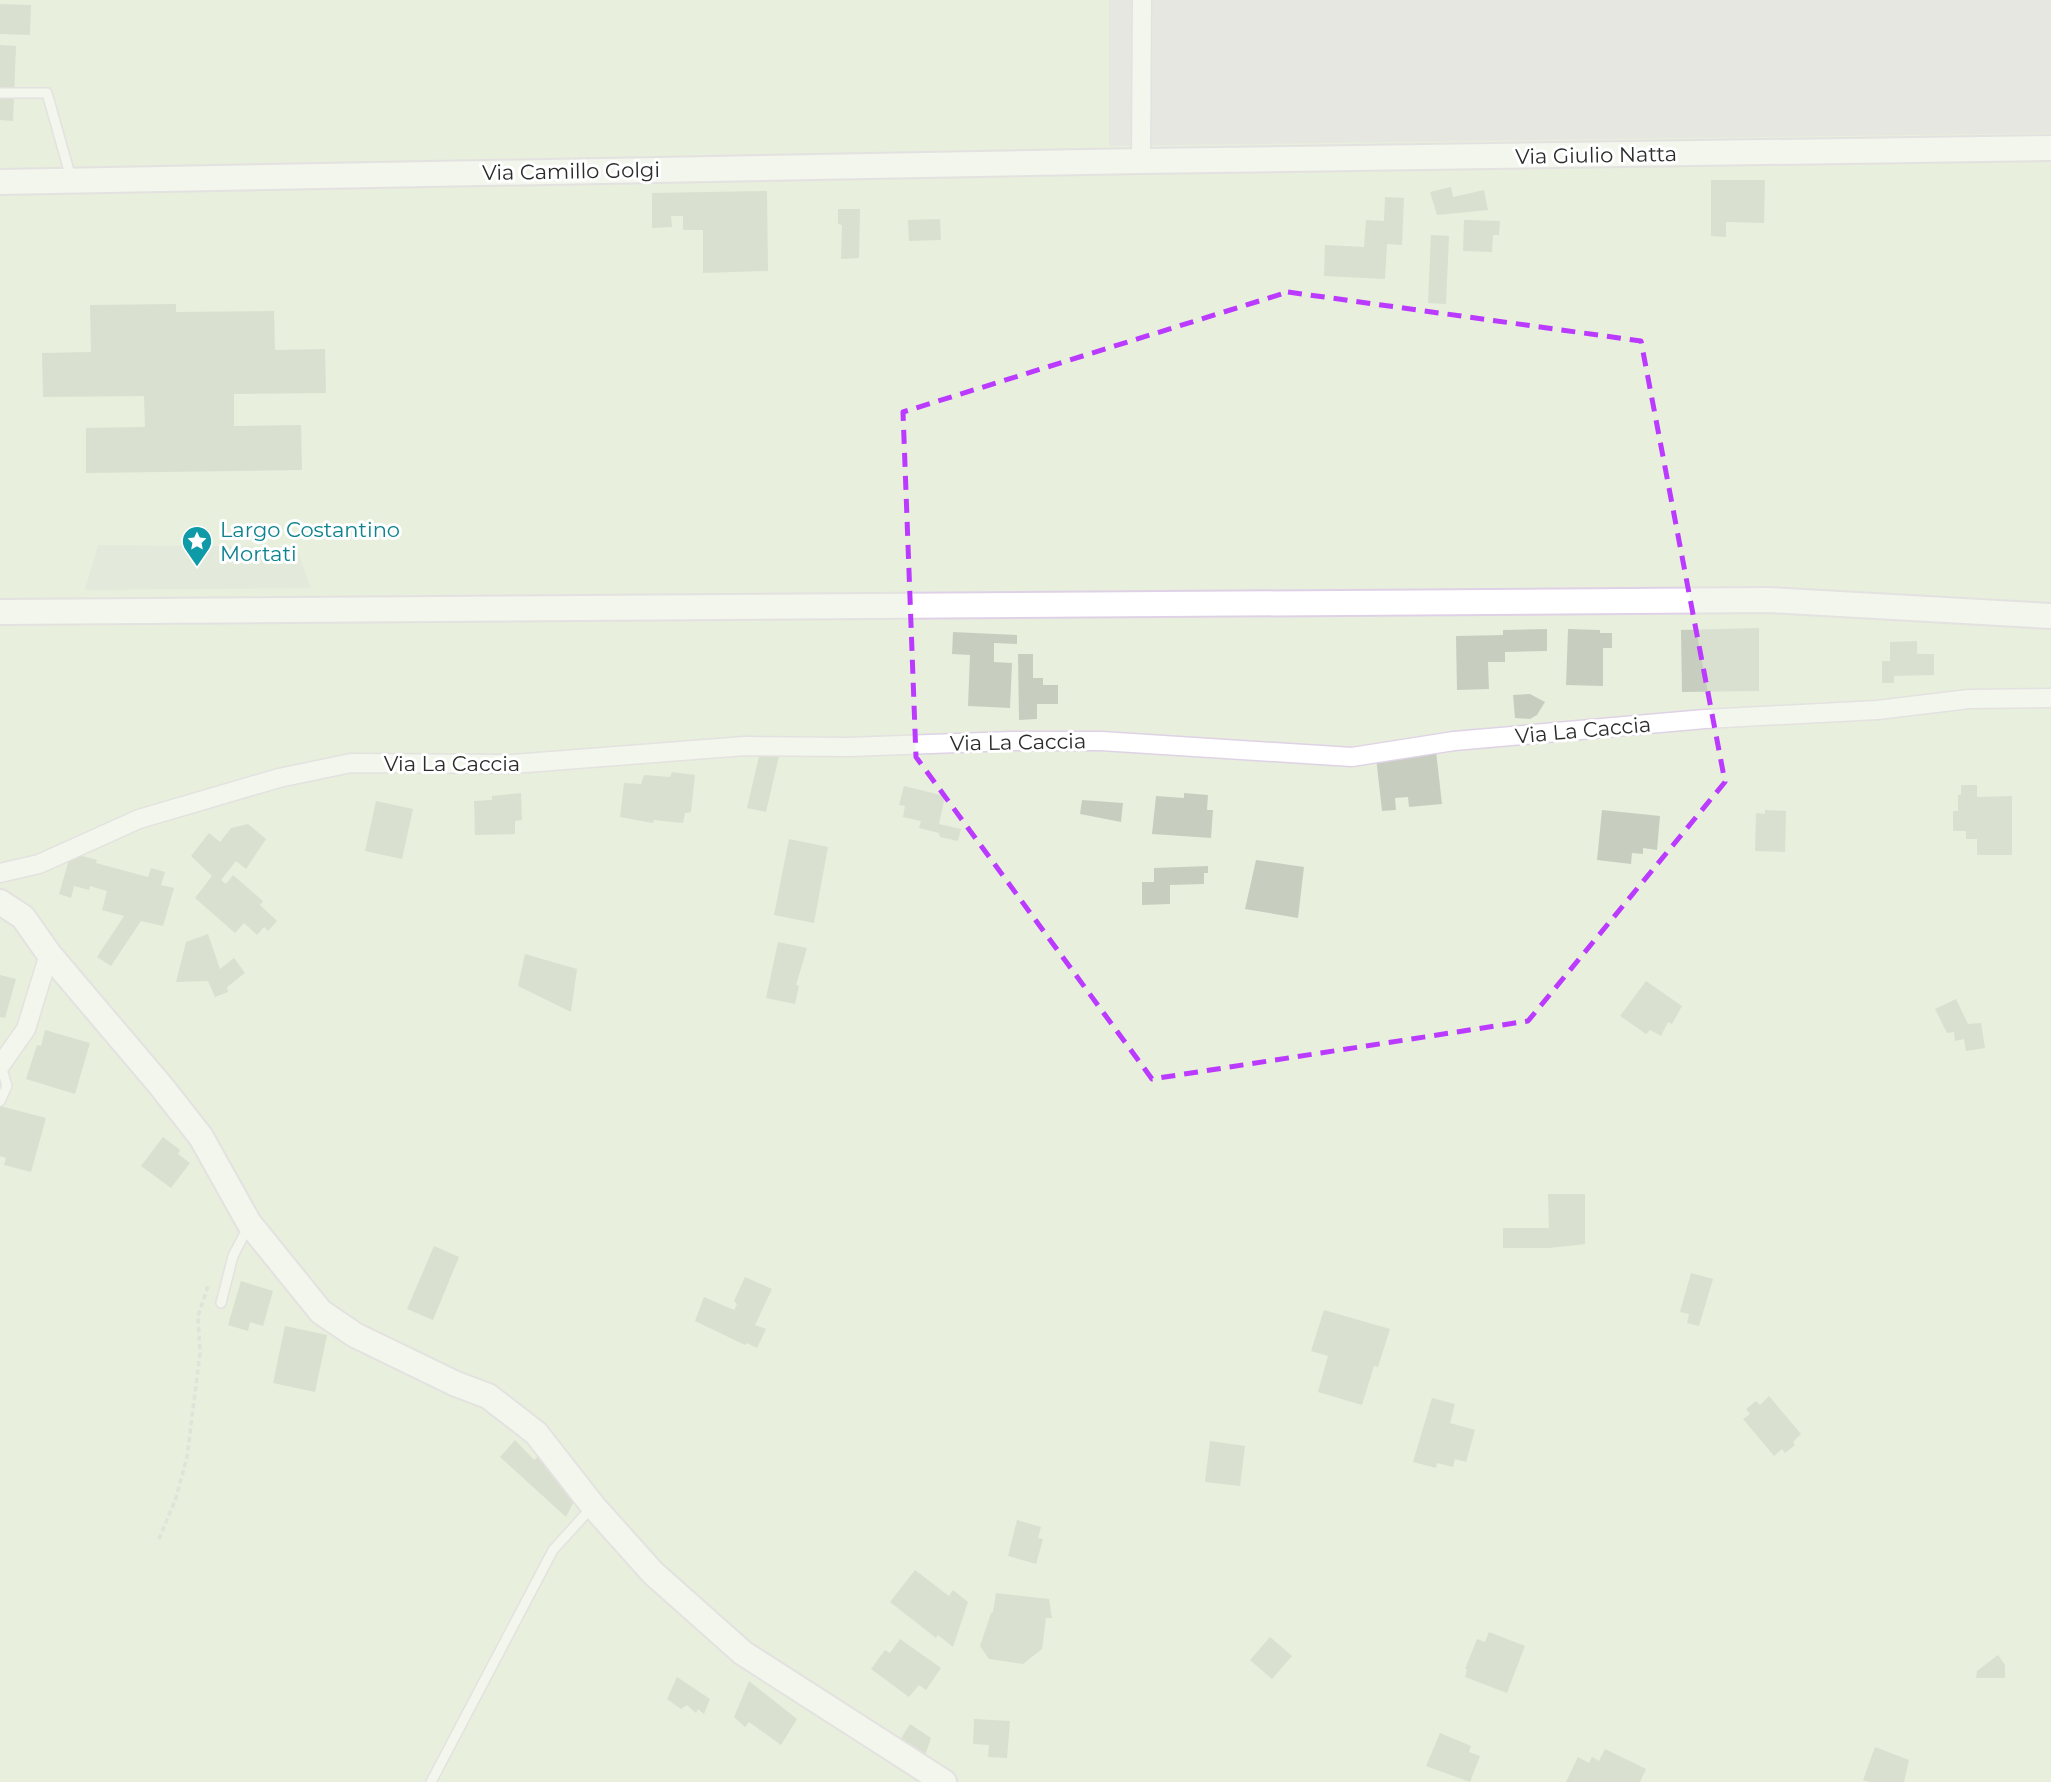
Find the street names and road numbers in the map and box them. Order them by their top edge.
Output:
street label: Via Giulio Natta [1515,141,1677,169]
street label: Via Camillo Golgi [482,157,660,185]
street label: Via La Caccia [1514,712,1652,748]
street label: Via La Caccia [950,728,1086,756]
street label: Via La Caccia [384,751,520,776]

